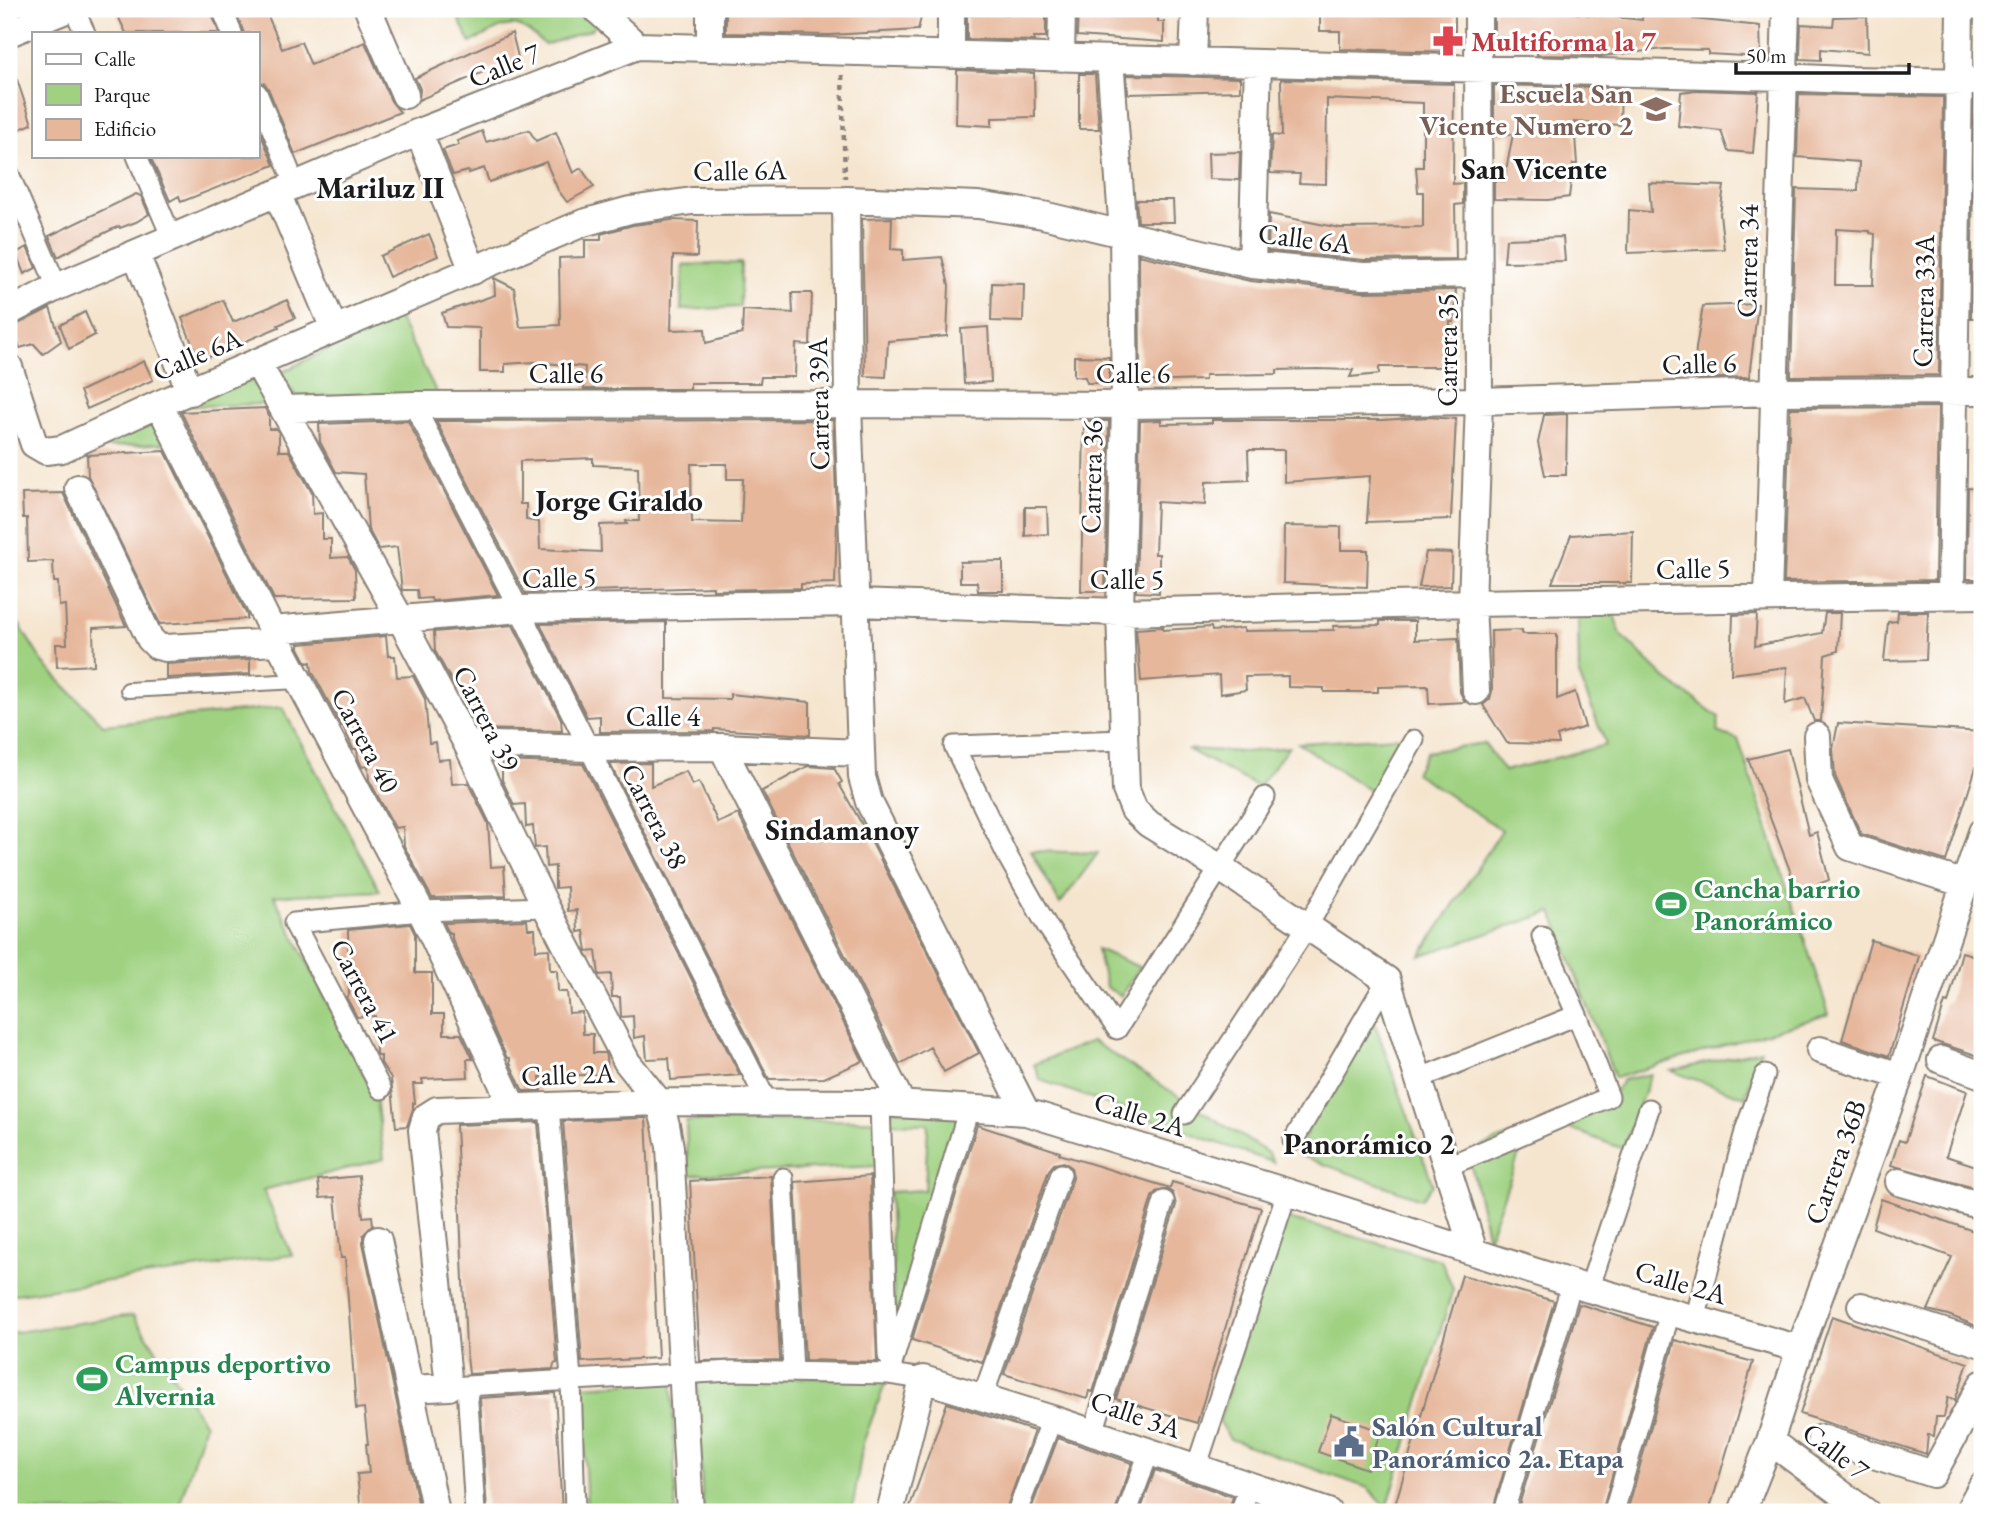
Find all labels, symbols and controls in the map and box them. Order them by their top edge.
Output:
place label: Multiforma la 7 [1471,23,1656,59]
pharmacy icon: Multiforma la 7 [1431,24,1465,58]
legend [32,32,259,158]
scale bar [1736,32,1909,76]
street label: Calle 7 [463,34,546,96]
text: 50 m [1746,42,1787,69]
text: Calle [94,45,136,72]
place label: Escuela San Vicente Numero 2 [1419,75,1633,143]
text: Parque [94,81,150,108]
school or university icon: Escuela San Vicente Numero 2 [1639,92,1673,126]
text: Edificio [94,115,156,142]
district label: San Vicente [1461,149,1607,188]
street label: Calle 6A [693,151,788,189]
district label: Mariluz II [316,168,444,207]
street label: Carrera 34 [1728,203,1766,318]
street label: Calle 6A [1256,214,1354,262]
street label: Carrera 33A [1904,234,1942,368]
street label: Carrera 35 [1429,293,1465,407]
street label: Calle 6A [147,319,248,389]
street label: Carrera 39A [799,337,837,471]
street label: Calle 6 [1661,344,1737,382]
street label: Calle 6 [529,355,603,391]
street label: Calle 6 [1096,355,1170,391]
street label: Carrera 36 [1072,420,1110,534]
district label: Jorge Giraldo [532,481,703,520]
street label: Calle 5 [1655,549,1731,587]
street label: Calle 5 [521,558,597,596]
street label: Calle 5 [1090,561,1164,597]
street label: Carrera 39 [445,659,529,777]
street label: Carrera 40 [323,681,409,799]
street label: Calle 4 [626,698,701,734]
street label: Carrera 38 [613,757,697,875]
district label: Sindamanoy [765,810,919,849]
place label: Cancha barrio Panorámico [1694,870,1860,938]
sports icon: Cancha barrio Panorámico [1654,887,1688,921]
street label: Carrera 41 [322,932,408,1050]
street label: Calle 2A [520,1054,616,1094]
street label: Calle 2A [1090,1083,1191,1145]
street label: Carrera 36B [1796,1095,1874,1229]
district label: Panorámico 2 [1283,1124,1455,1163]
street label: Calle 2A [1631,1252,1732,1312]
place label: Campus deportivo Alvernia [114,1345,331,1413]
sports icon: Campus deportivo Alvernia [75,1362,109,1396]
street label: Calle 3A [1086,1382,1187,1446]
place label: Salón Cultural Panorámico 2a. Etapa [1372,1408,1625,1476]
street label: Calle 7 [1795,1414,1877,1488]
public building icon: Salón Cultural Panorámico 2a. Etapa [1332,1425,1366,1459]

